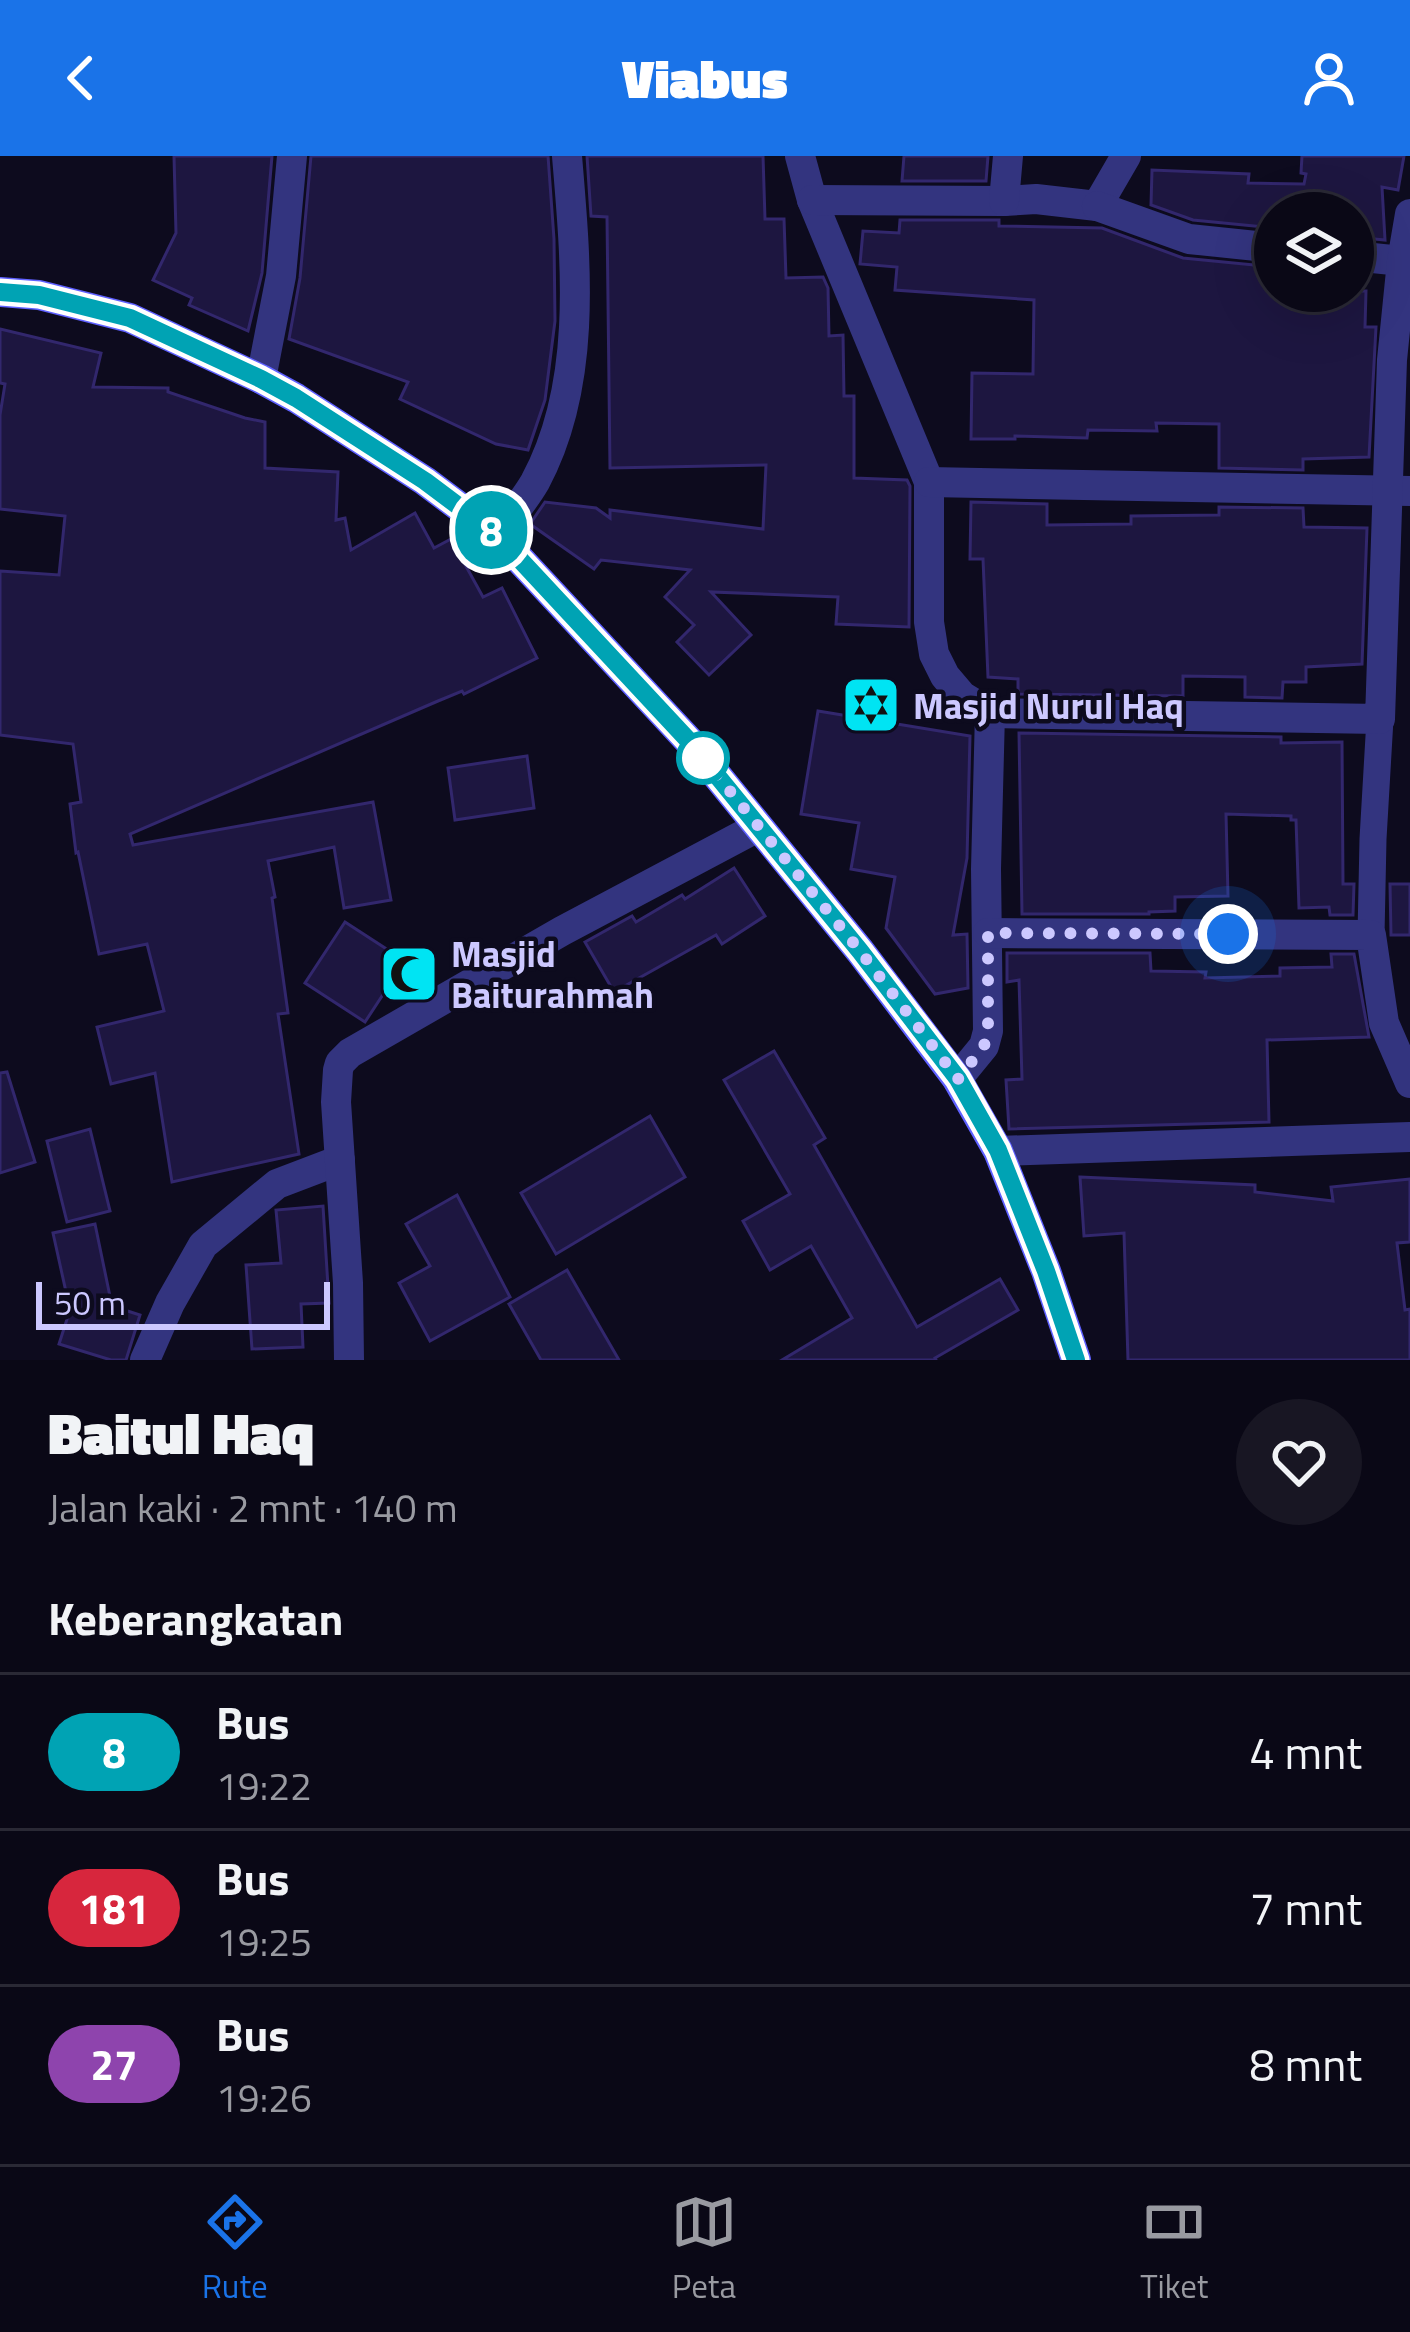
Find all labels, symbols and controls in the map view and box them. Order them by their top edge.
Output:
text: Viabus [622,37,788,119]
icon: back [48,45,114,111]
icon: person [1296,45,1362,111]
map controls [1254,192,1374,312]
button: layers [1254,192,1374,312]
line badge: 8 [452,491,530,569]
text: 8 [479,498,503,562]
synagogue icon: Masjid Nurul Haq [840,674,902,736]
place label: Masjid Nurul Haq [913,678,1184,733]
unlabelled marker [678,733,728,783]
your location [1198,904,1258,964]
place label: Masjid Baiturahmah [451,926,654,1022]
mosque icon: Masjid Baiturahmah [378,943,440,1005]
scale bar [36,1276,330,1329]
text: 50 m [54,1278,126,1328]
text: Baitul Haq [48,1389,314,1476]
button: heart [1236,1399,1362,1525]
text: Jalan kaki · 2 mnt · 140 m [48,1478,458,1537]
text: Keberangkatan [48,1584,343,1652]
text: Bus [216,1688,290,1756]
text: 4 mnt [1249,1718,1362,1786]
text: 8 [102,1720,126,1784]
text: 19:22 [216,1756,312,1815]
text: Bus [216,1844,290,1912]
text: 7 mnt [1249,1874,1362,1942]
text: 181 [79,1876,149,1940]
text: 19:25 [216,1912,312,1971]
text: Bus [216,2000,290,2068]
text: 8 mnt [1249,2030,1362,2098]
text: 27 [90,2032,138,2096]
text: 19:26 [216,2068,312,2127]
tab: Rute [202,2189,268,2311]
tab: Peta [671,2189,737,2311]
tab: Tiket [1140,2189,1208,2311]

